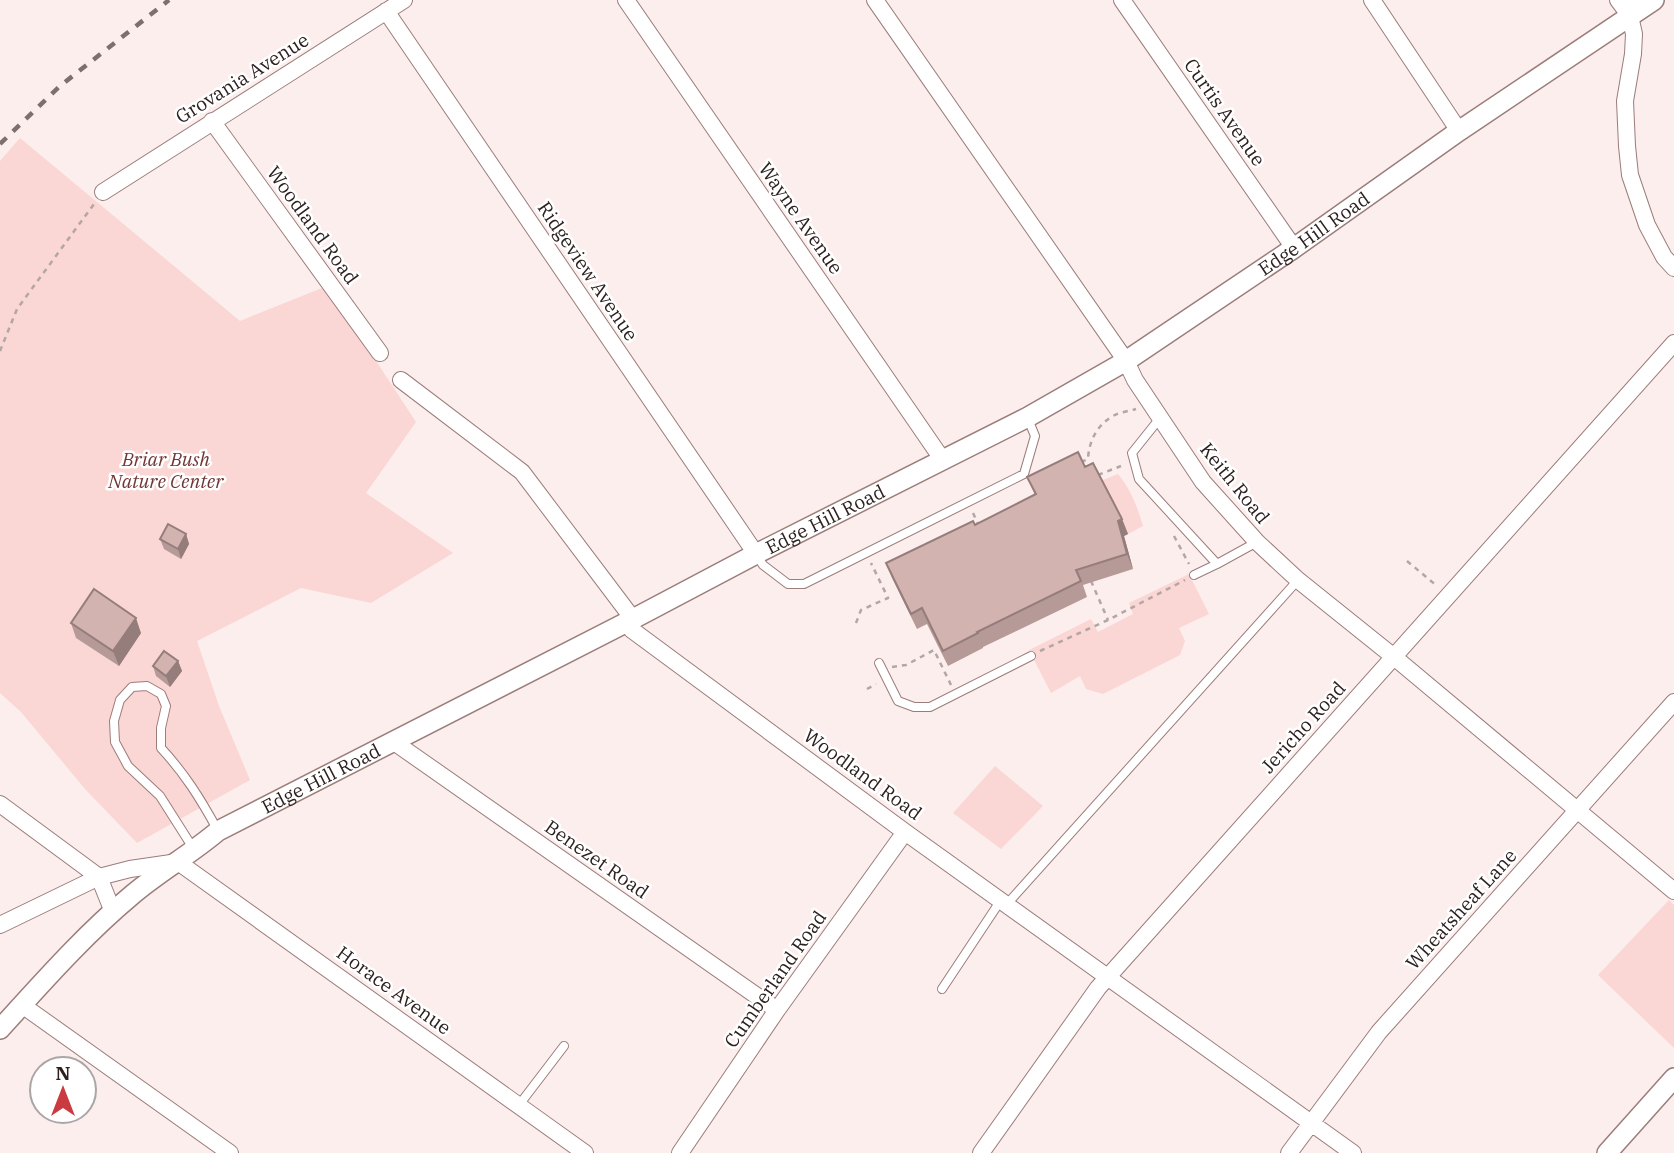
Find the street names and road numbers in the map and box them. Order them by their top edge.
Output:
street label: Grovania Avenue [171,27,313,129]
street label: Curtis Avenue [1179,54,1271,170]
street label: Wayne Avenue [754,157,848,279]
street label: Woodland Road [262,161,364,289]
street label: Edge Hill Road [1253,186,1374,281]
street label: Ridgeview Avenue [532,197,644,345]
street label: Keith Road [1195,438,1275,528]
street label: Edge Hill Road [761,479,889,559]
street label: Jericho Road [1256,676,1350,778]
street label: Woodland Road [799,723,927,825]
street label: Edge Hill Road [257,738,384,819]
street label: Benezet Road [540,814,654,904]
street label: Wheatsheaf Lane [1400,844,1522,974]
street label: Cumberland Road [719,906,831,1052]
street label: Horace Avenue [332,940,456,1040]

